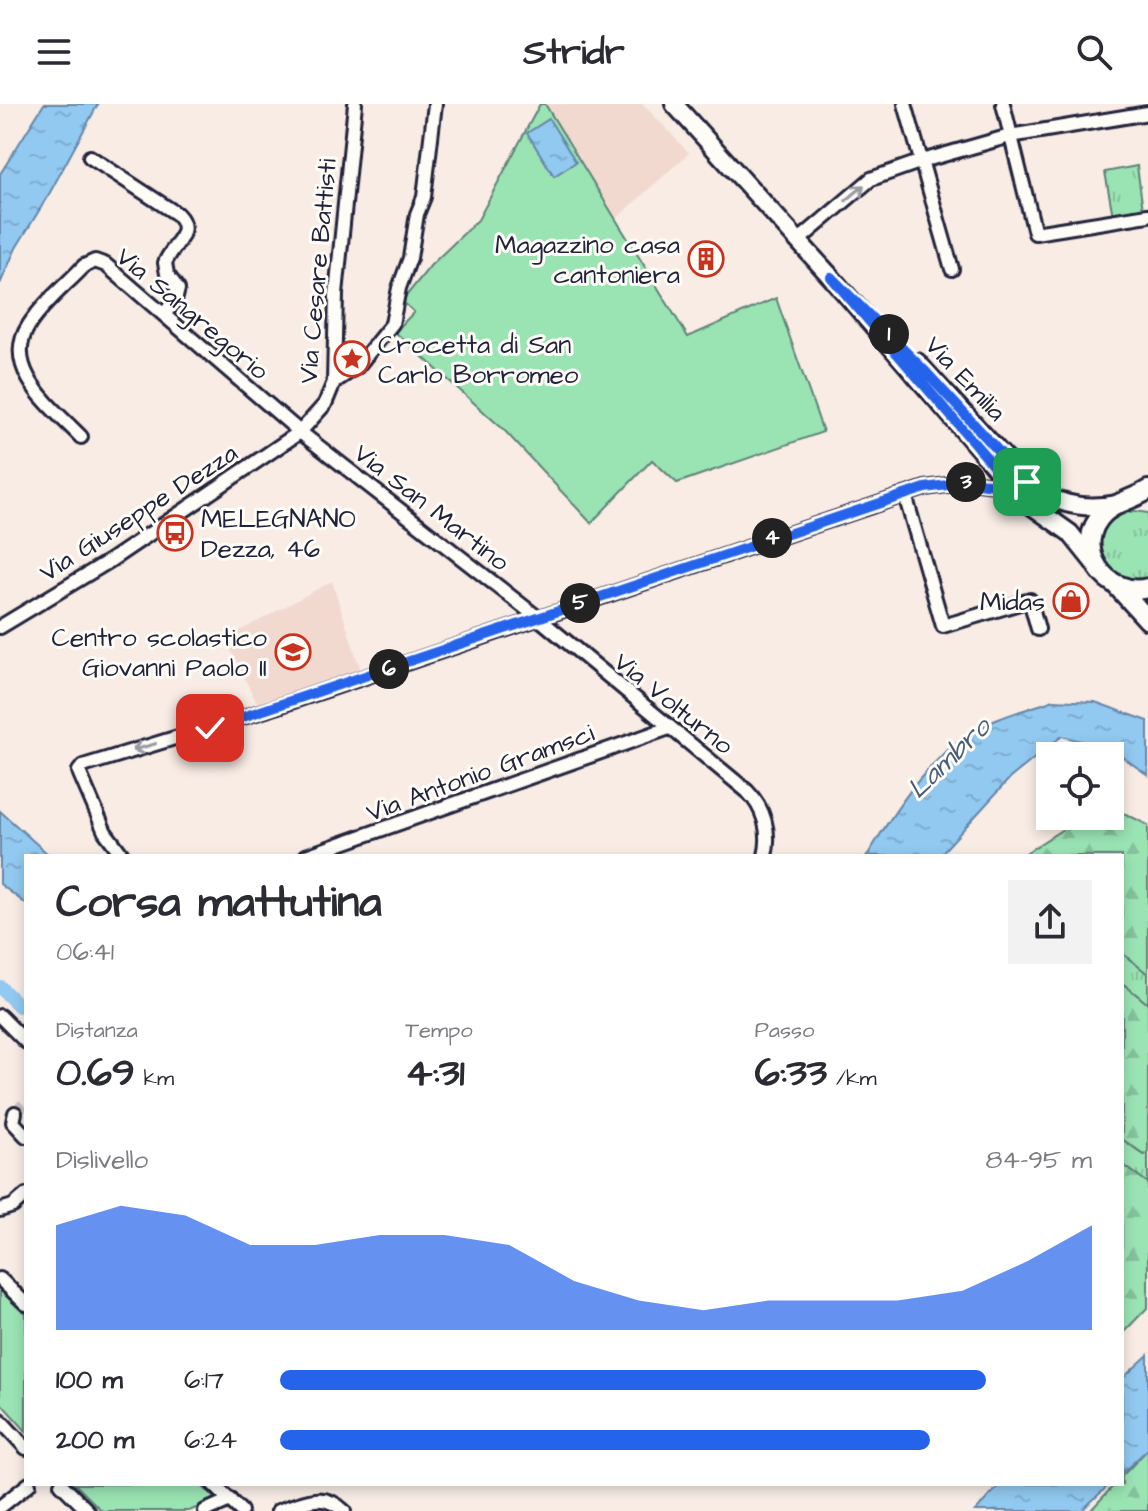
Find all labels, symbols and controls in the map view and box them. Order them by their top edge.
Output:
text: Stridr [523,27,625,78]
icon: menu [32,30,76,74]
icon: search [1072,30,1116,74]
street label: Via Cesare Battisti [290,157,346,385]
one-way arrow [845,184,865,202]
place label: Magazzino casa cantoniera [495,227,680,293]
street label: Via Sangregorio [107,239,277,390]
building icon: Magazzino casa cantoniera [687,240,725,278]
pin: 1 [869,314,909,354]
text: 1 [888,318,890,349]
place label: Crocetta di San Carlo Borromeo [378,327,579,393]
street label: Via Emilia [916,328,1014,429]
place icon: Crocetta di San Carlo Borromeo [333,340,371,378]
street label: Via Giuseppe Dezza [33,435,245,590]
street label: Via San Martino [346,436,517,580]
pin [993,448,1061,516]
icon: arrive [1005,460,1049,504]
pin: 3 [946,462,986,502]
text: 3 [960,466,972,497]
place label: MELEGNANO Dezza, 46 [201,501,356,567]
bus stop icon: MELEGNANO Dezza, 46 [156,514,194,552]
pin: 4 [752,518,792,558]
text: 4 [765,522,779,553]
shop icon: Midas [1052,582,1090,620]
pin: 5 [560,583,600,623]
place label: Midas [980,584,1045,620]
text: 5 [572,587,588,618]
place label: Centro scolastico Giovanni Paolo II [52,620,267,686]
school or university icon: Centro scolastico Giovanni Paolo II [274,633,312,671]
street label: Via Volturno [606,644,741,763]
pin: 6 [369,649,409,689]
text: 6 [382,653,396,684]
pin [176,694,244,762]
icon: check [188,706,232,750]
water label: Lambro [899,707,1001,808]
street label: Via Antonio Gramsci [361,715,599,831]
one-way arrow [132,740,158,755]
map controls [1036,742,1124,830]
button: locate [1036,742,1124,830]
text: Corsa mattutina [56,873,382,934]
button: share [1008,880,1092,964]
text: 06:41 [56,934,114,970]
text: Distanza [56,1015,138,1046]
text: Tempo [405,1015,473,1046]
text: Passo [755,1015,814,1046]
text: 0.69 [56,1046,135,1101]
text: 4:31 [405,1046,465,1101]
text: 6:33 [755,1046,827,1101]
text: km [135,1063,174,1094]
text: /km [827,1063,877,1094]
text: Dislivello [56,1142,148,1178]
text: 84–95 m [986,1142,1092,1178]
text: 100 m [56,1362,123,1398]
text: 6:17 [184,1362,224,1398]
text: 200 m [56,1422,134,1458]
text: 6:24 [184,1422,237,1458]

